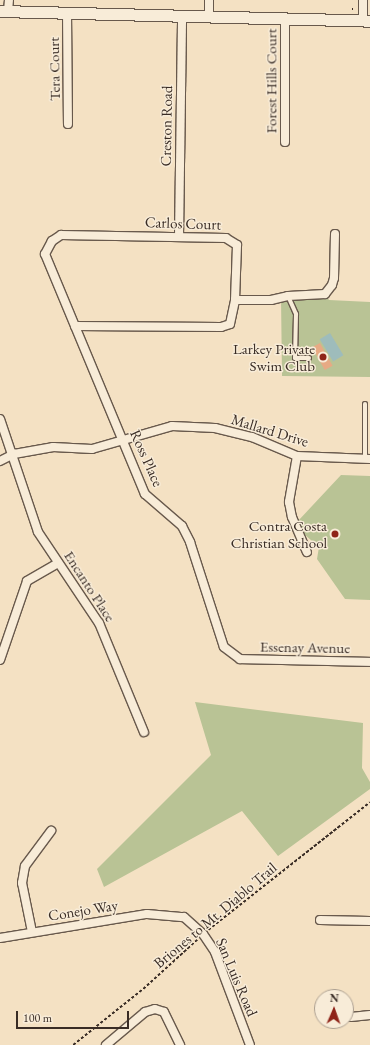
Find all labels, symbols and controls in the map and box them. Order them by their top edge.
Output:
street label: Forest Hills Court [262,29,280,133]
street label: Tera Court [44,37,64,101]
street label: Creston Road [156,85,176,167]
street label: Carlos Court [145,213,221,233]
place label: Larkey Private Swim Club [233,339,315,374]
marker: Larkey Private Swim Club [318,352,328,362]
street label: Mallard Drive [229,410,311,450]
street label: Ross Place [127,427,167,489]
place label: Contra Costa Christian School [231,516,327,551]
marker: Contra Costa Christian School [330,529,340,539]
street label: Encanto Place [60,547,120,625]
street label: Essenay Avenue [260,637,350,657]
street label: Briones to Mt. Diablo Trail [150,858,280,972]
street label: Conejo Way [47,896,119,924]
street label: San Luis Road [212,935,262,1019]
north arrow [314,989,354,1029]
text: N [330,991,339,1005]
scale bar [18,1003,131,1029]
text: 100 m [23,1010,52,1026]

